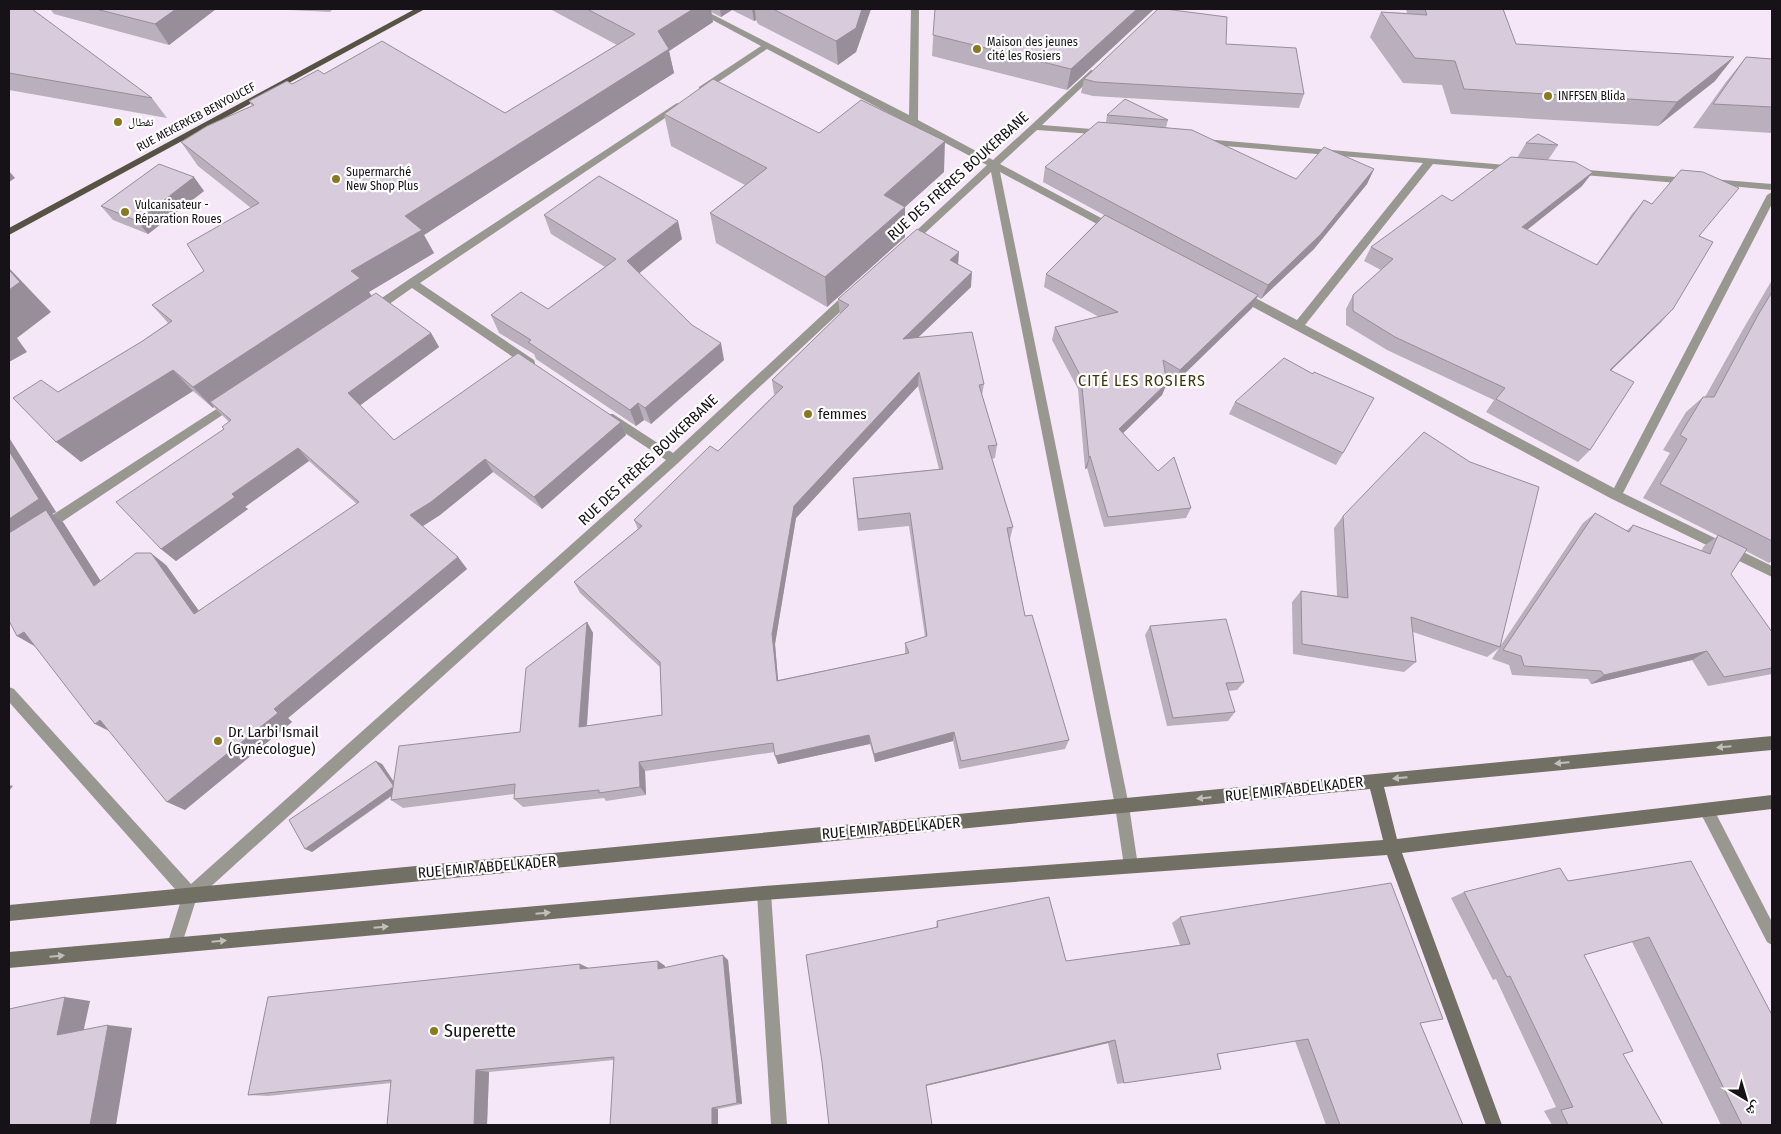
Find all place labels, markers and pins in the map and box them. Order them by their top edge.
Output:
place label: Maison des jeunes cité les Rosiers [987,35,1078,63]
marker: Maison des jeunes cité les Rosiers [971,43,983,55]
place label: INFFSEN Blida [1558,89,1626,103]
marker: INFFSEN Blida [1542,90,1554,102]
place label: نفطال [128,115,154,129]
marker: نفطال [112,116,124,128]
place label: Supermarché New Shop Plus [346,165,418,193]
marker: Supermarché New Shop Plus [330,173,342,185]
place label: Vulcanisateur - Réparation Roues [135,198,222,226]
marker: Vulcanisateur - Réparation Roues [119,206,131,218]
place label: femmes [818,405,867,423]
marker: femmes [802,408,814,420]
place label: Dr. Larbi Ismail (Gynécologue) [228,723,319,758]
marker: Dr. Larbi Ismail (Gynécologue) [212,735,224,747]
place label: Superette [444,1020,516,1042]
marker: Superette [428,1025,440,1037]

